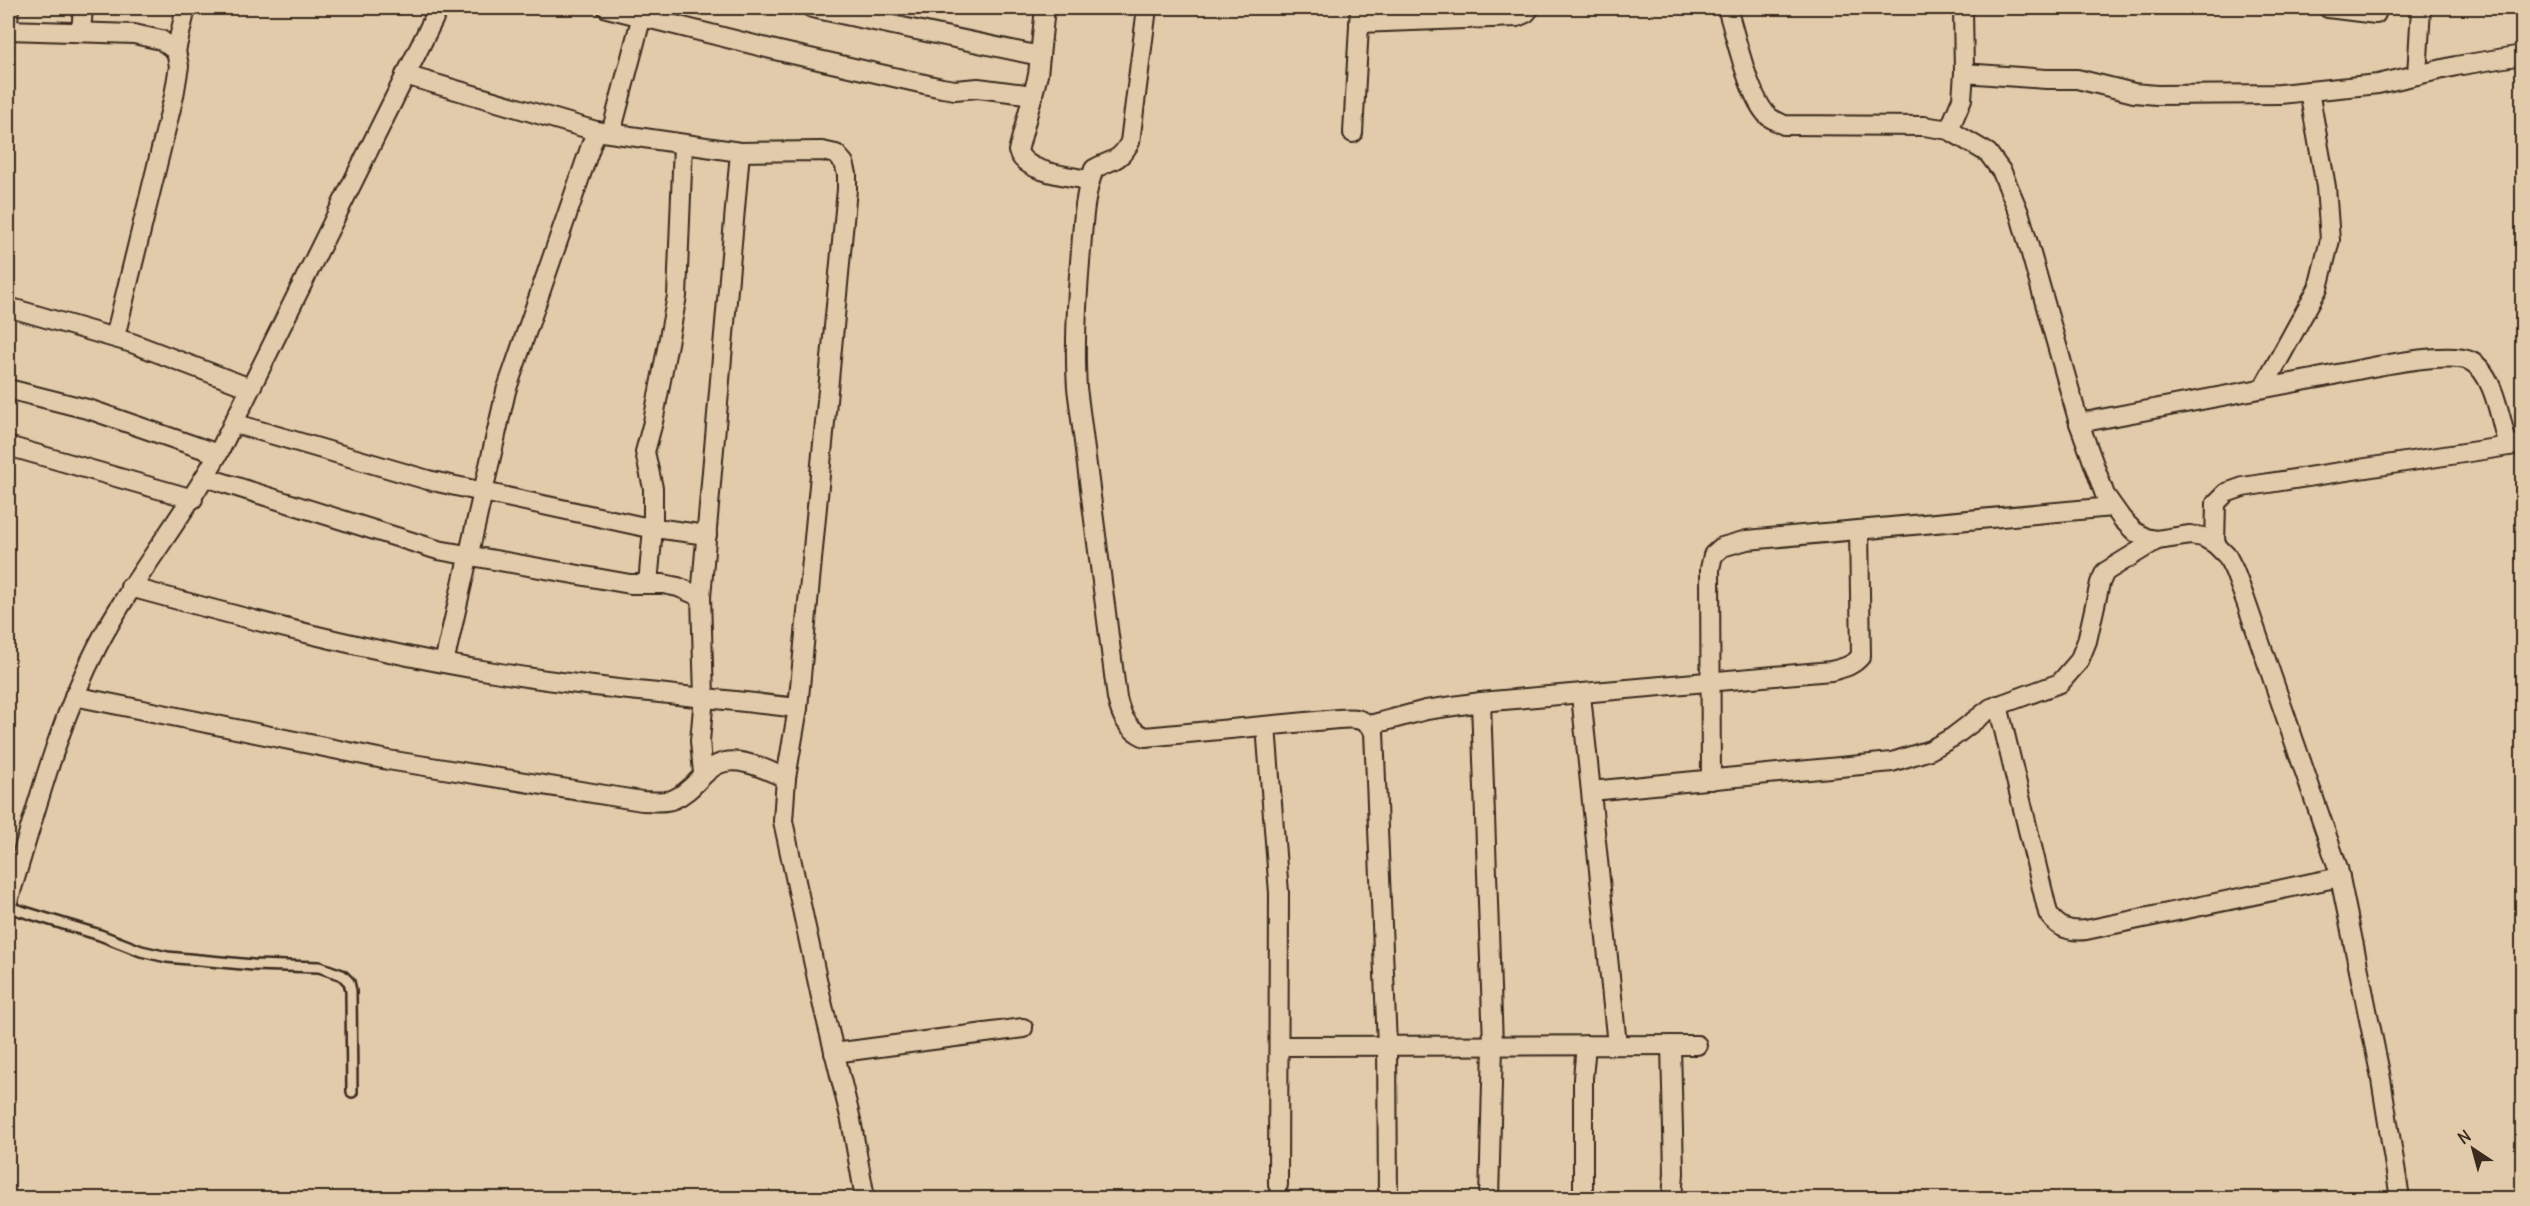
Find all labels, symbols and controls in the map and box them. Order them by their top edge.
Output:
north arrow [2443,1119,2503,1179]
text: N [2454,1126,2475,1148]

